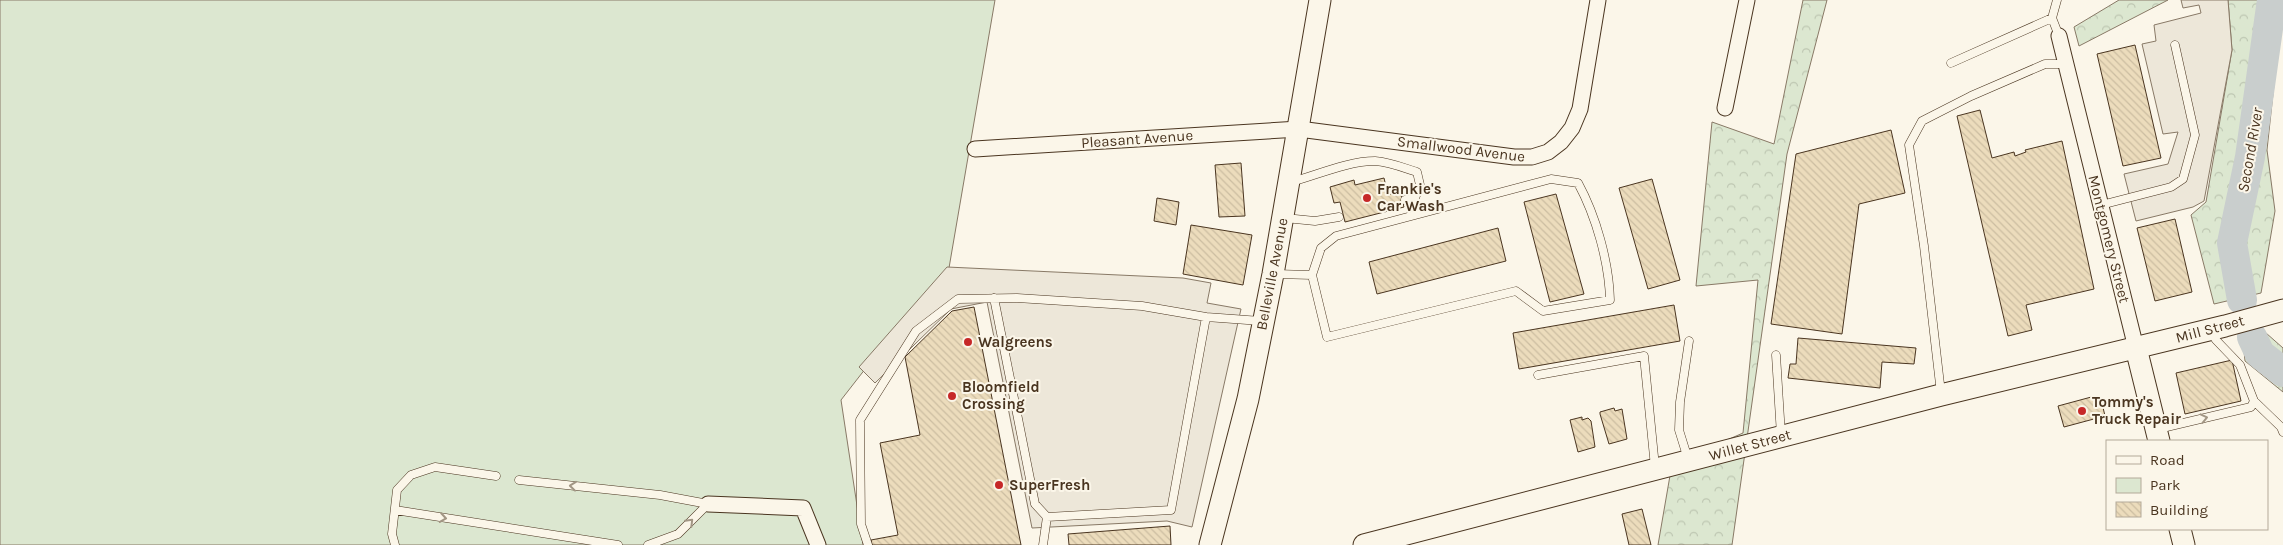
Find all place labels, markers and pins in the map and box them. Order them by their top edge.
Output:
place label: Frankie's Car Wash [1377,180,1445,215]
marker: Frankie's Car Wash [1361,192,1373,204]
place label: Walgreens [978,333,1053,351]
marker: Walgreens [962,336,974,348]
place label: Bloomfield Crossing [962,378,1040,413]
marker: Bloomfield Crossing [946,390,958,402]
place label: Tommy's Truck Repair [2092,393,2181,428]
marker: Tommy's Truck Repair [2076,405,2088,417]
place label: SuperFresh [1009,476,1090,494]
marker: SuperFresh [993,479,1005,491]

